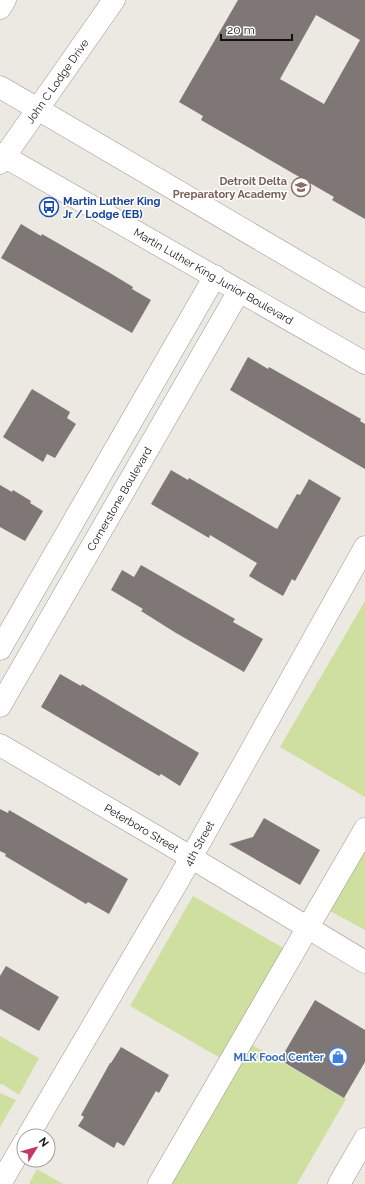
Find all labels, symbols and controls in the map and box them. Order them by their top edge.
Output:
scale bar [221,16,292,42]
text: 20 m [227,23,255,37]
street label: John C Lodge Drive [23,36,92,126]
place label: Detroit Delta Preparatory Academy [173,175,287,201]
school or university icon: Detroit Delta Preparatory Academy [290,176,312,198]
place label: Martin Luther King Jr / Lodge (EB) [63,195,160,221]
bus stop icon: Martin Luther King Jr / Lodge (EB) [38,196,60,218]
street label: Martin Luther King Junior Boulevard [131,225,296,327]
street label: Cornerstone Boulevard [84,444,154,553]
street label: Peterboro Street [102,801,181,855]
street label: 4th Street [181,818,217,868]
shop icon: MLK Food Center [327,1046,349,1068]
place label: MLK Food Center [233,1051,325,1064]
north arrow [16,1128,56,1168]
text: N [36,1135,51,1150]

